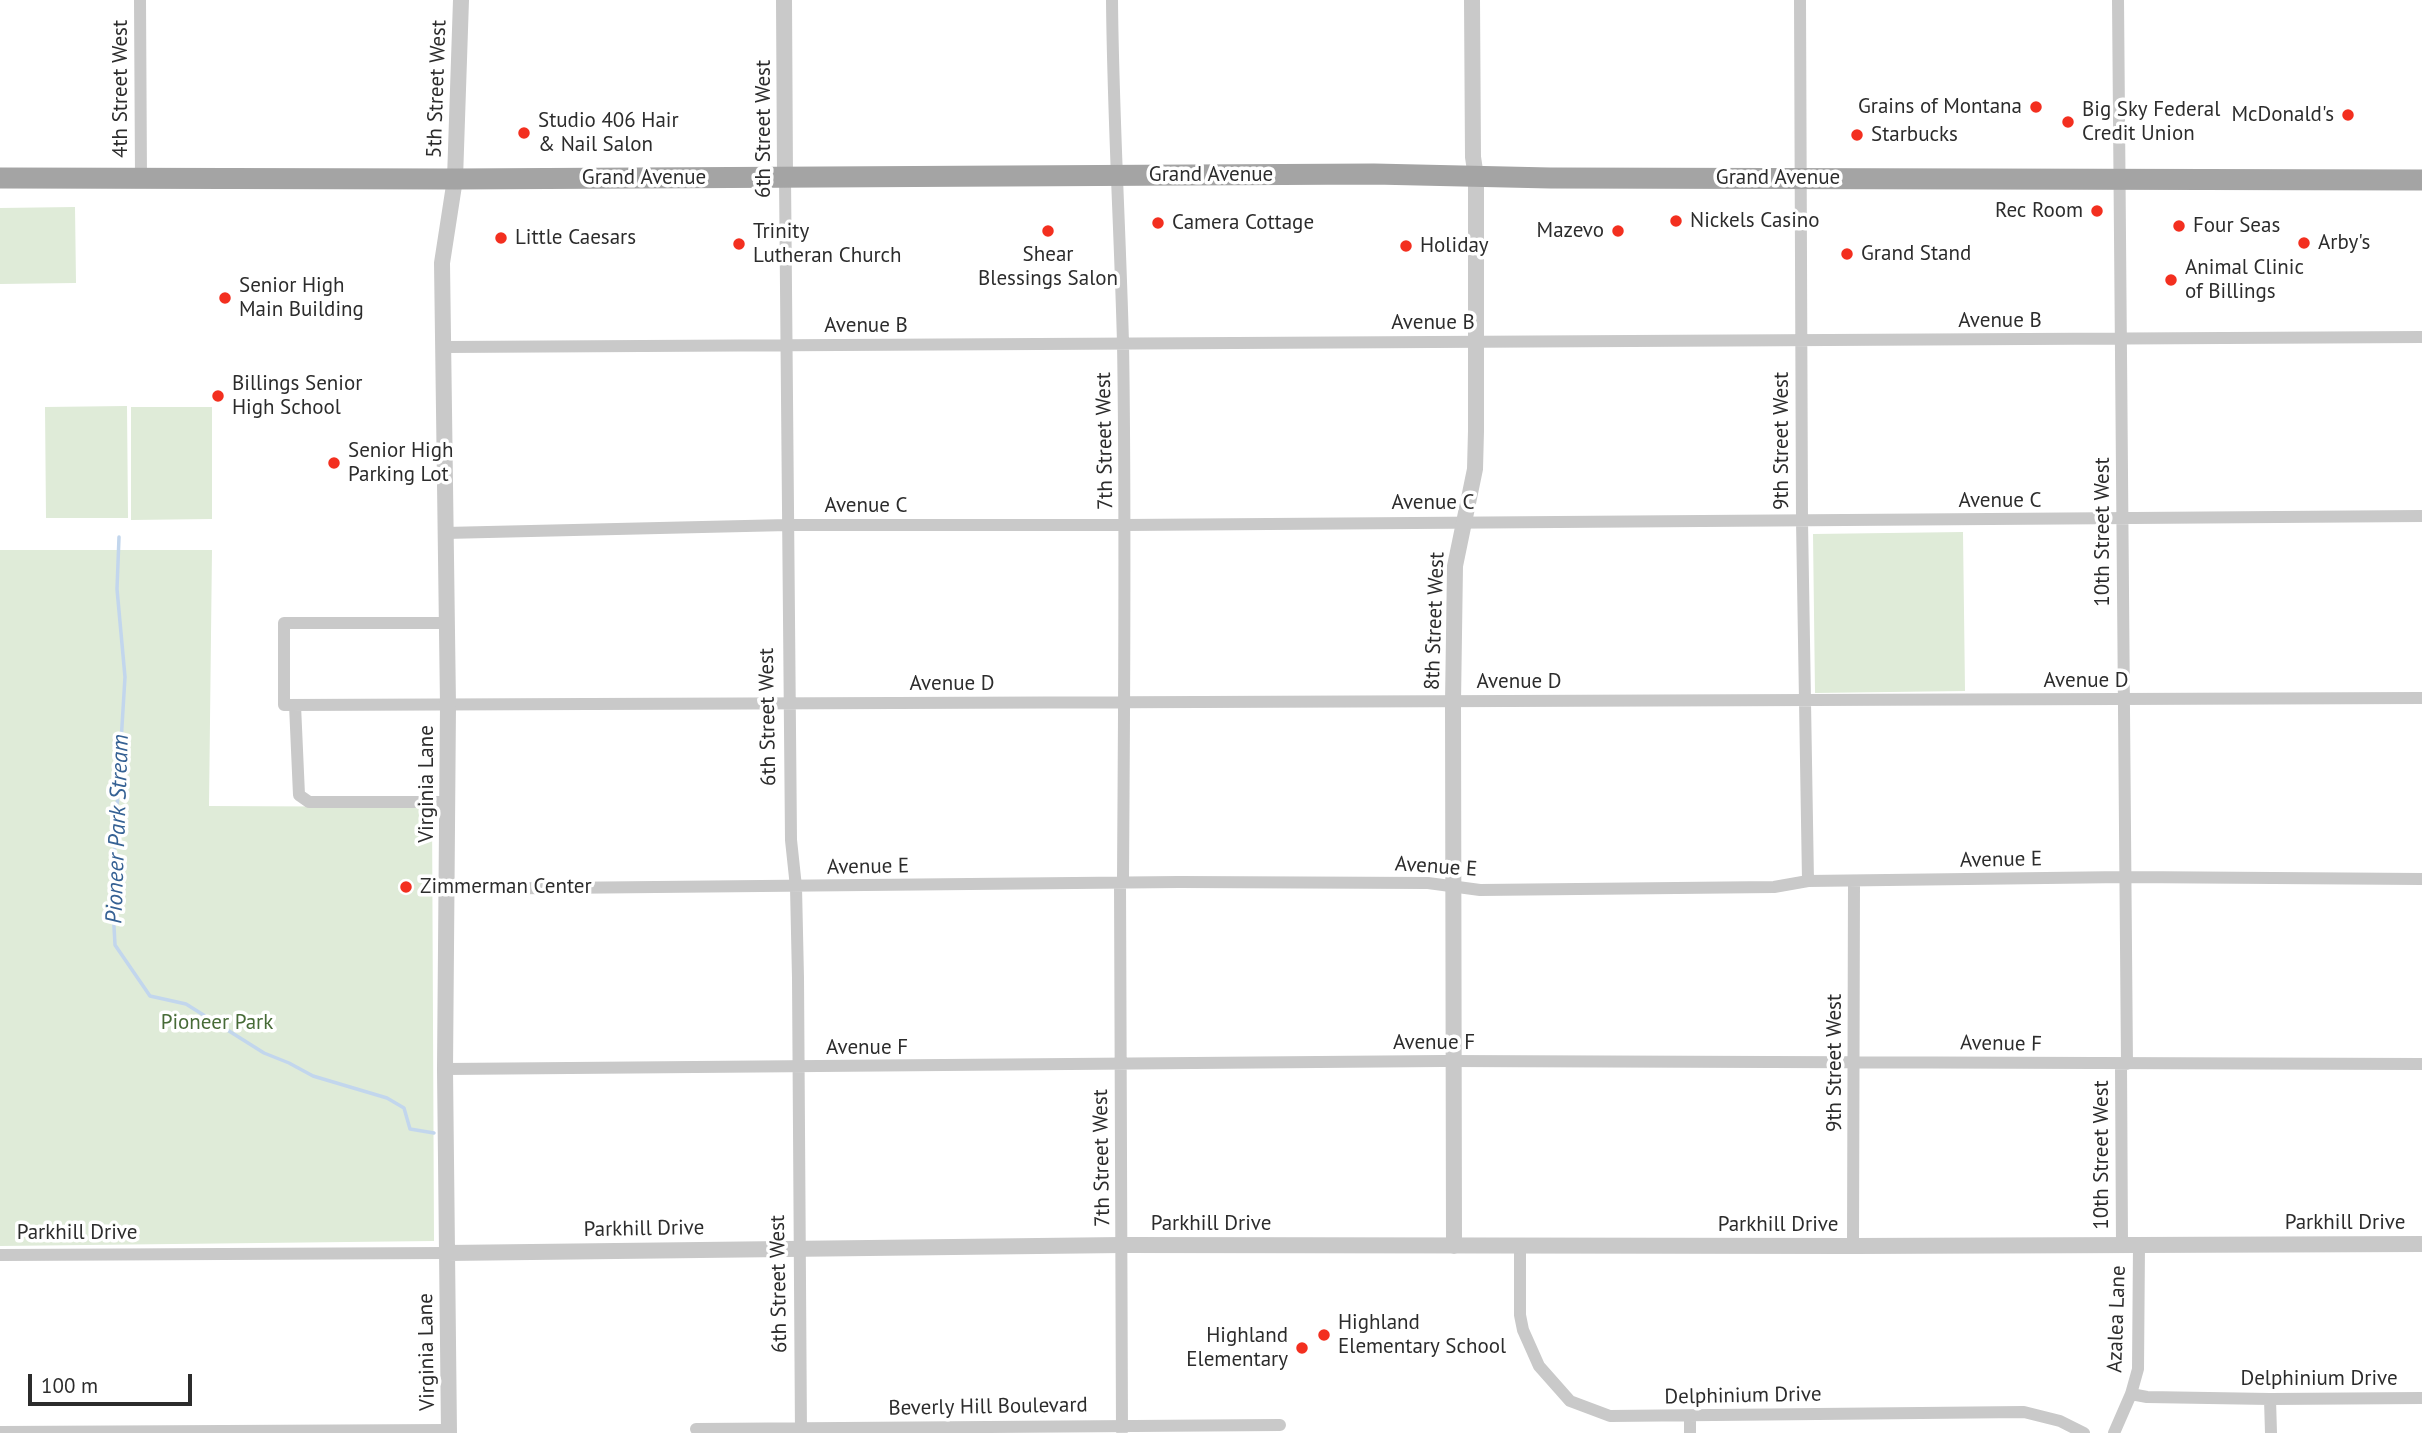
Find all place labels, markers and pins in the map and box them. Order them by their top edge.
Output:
place label: Grains of Montana [1858,94,2022,120]
place label: Big Sky Federal Credit Union [2082,97,2220,147]
marker: Grains of Montana [2028,99,2044,115]
place label: McDonald's [2231,102,2334,128]
marker: McDonald's [2340,107,2356,123]
place label: Studio 406 Hair & Nail Salon [538,108,679,158]
marker: Big Sky Federal Credit Union [2060,114,2076,130]
place label: Starbucks [1871,122,1958,148]
marker: Studio 406 Hair & Nail Salon [516,125,532,141]
marker: Starbucks [1849,127,1865,143]
place label: Rec Room [1995,198,2083,224]
marker: Rec Room [2089,203,2105,219]
place label: Nickels Casino [1690,208,1820,234]
place label: Camera Cottage [1172,210,1314,236]
marker: Nickels Casino [1668,213,1684,229]
place label: Four Seas [2193,213,2280,239]
marker: Camera Cottage [1150,215,1166,231]
place label: Mazevo [1537,218,1604,244]
marker: Four Seas [2171,218,2187,234]
place label: Trinity Lutheran Church [753,219,902,269]
marker: Shear Blessings Salon [1040,223,1056,239]
marker: Mazevo [1610,223,1626,239]
place label: Little Caesars [515,225,636,251]
marker: Little Caesars [493,230,509,246]
place label: Arby's [2318,230,2370,256]
place label: Holiday [1420,233,1489,259]
marker: Arby's [2296,235,2312,251]
marker: Trinity Lutheran Church [731,236,747,252]
marker: Holiday [1398,238,1414,254]
place label: Grand Stand [1861,241,1971,267]
place label: Shear Blessings Salon [978,242,1118,292]
marker: Grand Stand [1839,246,1855,262]
place label: Animal Clinic of Billings [2185,255,2304,305]
marker: Animal Clinic of Billings [2163,272,2179,288]
place label: Senior High Main Building [239,273,364,323]
marker: Senior High Main Building [217,290,233,306]
place label: Billings Senior High School [232,371,362,421]
marker: Billings Senior High School [210,388,226,404]
place label: Senior High Parking Lot [348,438,453,488]
marker: Senior High Parking Lot [326,455,342,471]
place label: Zimmerman Center [420,874,592,900]
marker: Zimmerman Center [398,879,414,895]
place label: Highland Elementary School [1338,1310,1506,1360]
place label: Highland Elementary [1186,1323,1288,1373]
marker: Highland Elementary School [1316,1327,1332,1343]
marker: Highland Elementary [1294,1340,1310,1356]

